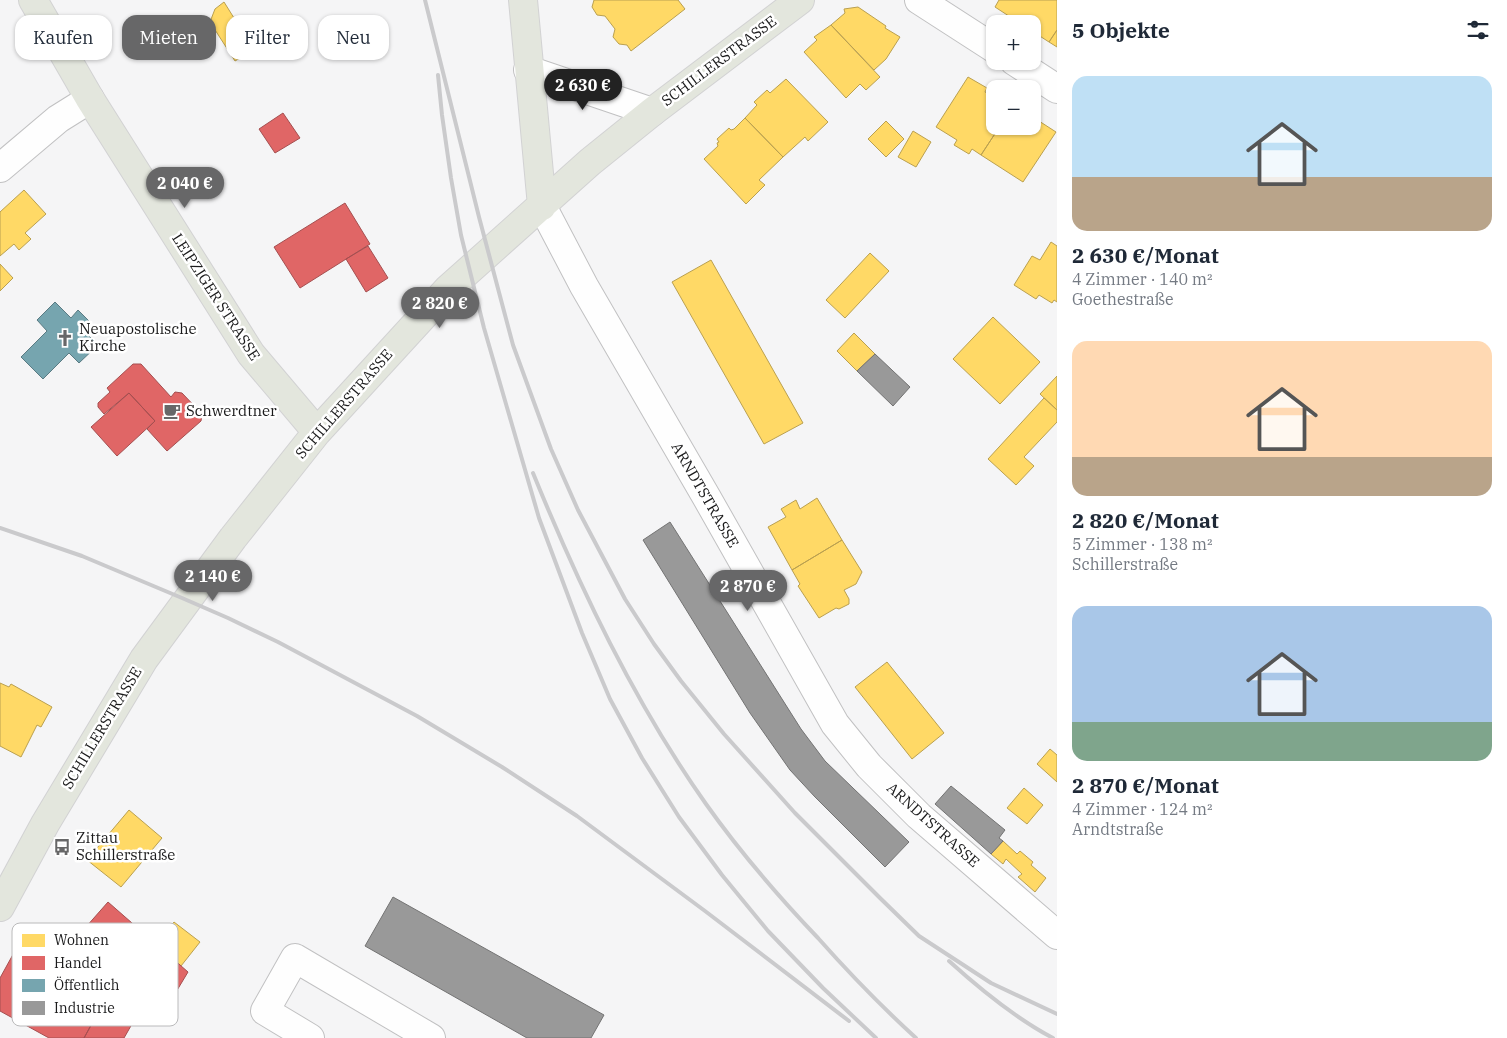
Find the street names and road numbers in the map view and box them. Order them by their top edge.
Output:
street label: SCHILLERSTRASSE [657,11,780,110]
street label: LEIPZIGER STRASSE [168,230,265,364]
street label: SCHILLERSTRASSE [291,345,396,462]
street label: ARNDTSTRASSE [668,439,743,551]
street label: SCHILLERSTRASSE [58,663,146,792]
street label: ARNDTSTRASSE [883,778,984,871]

